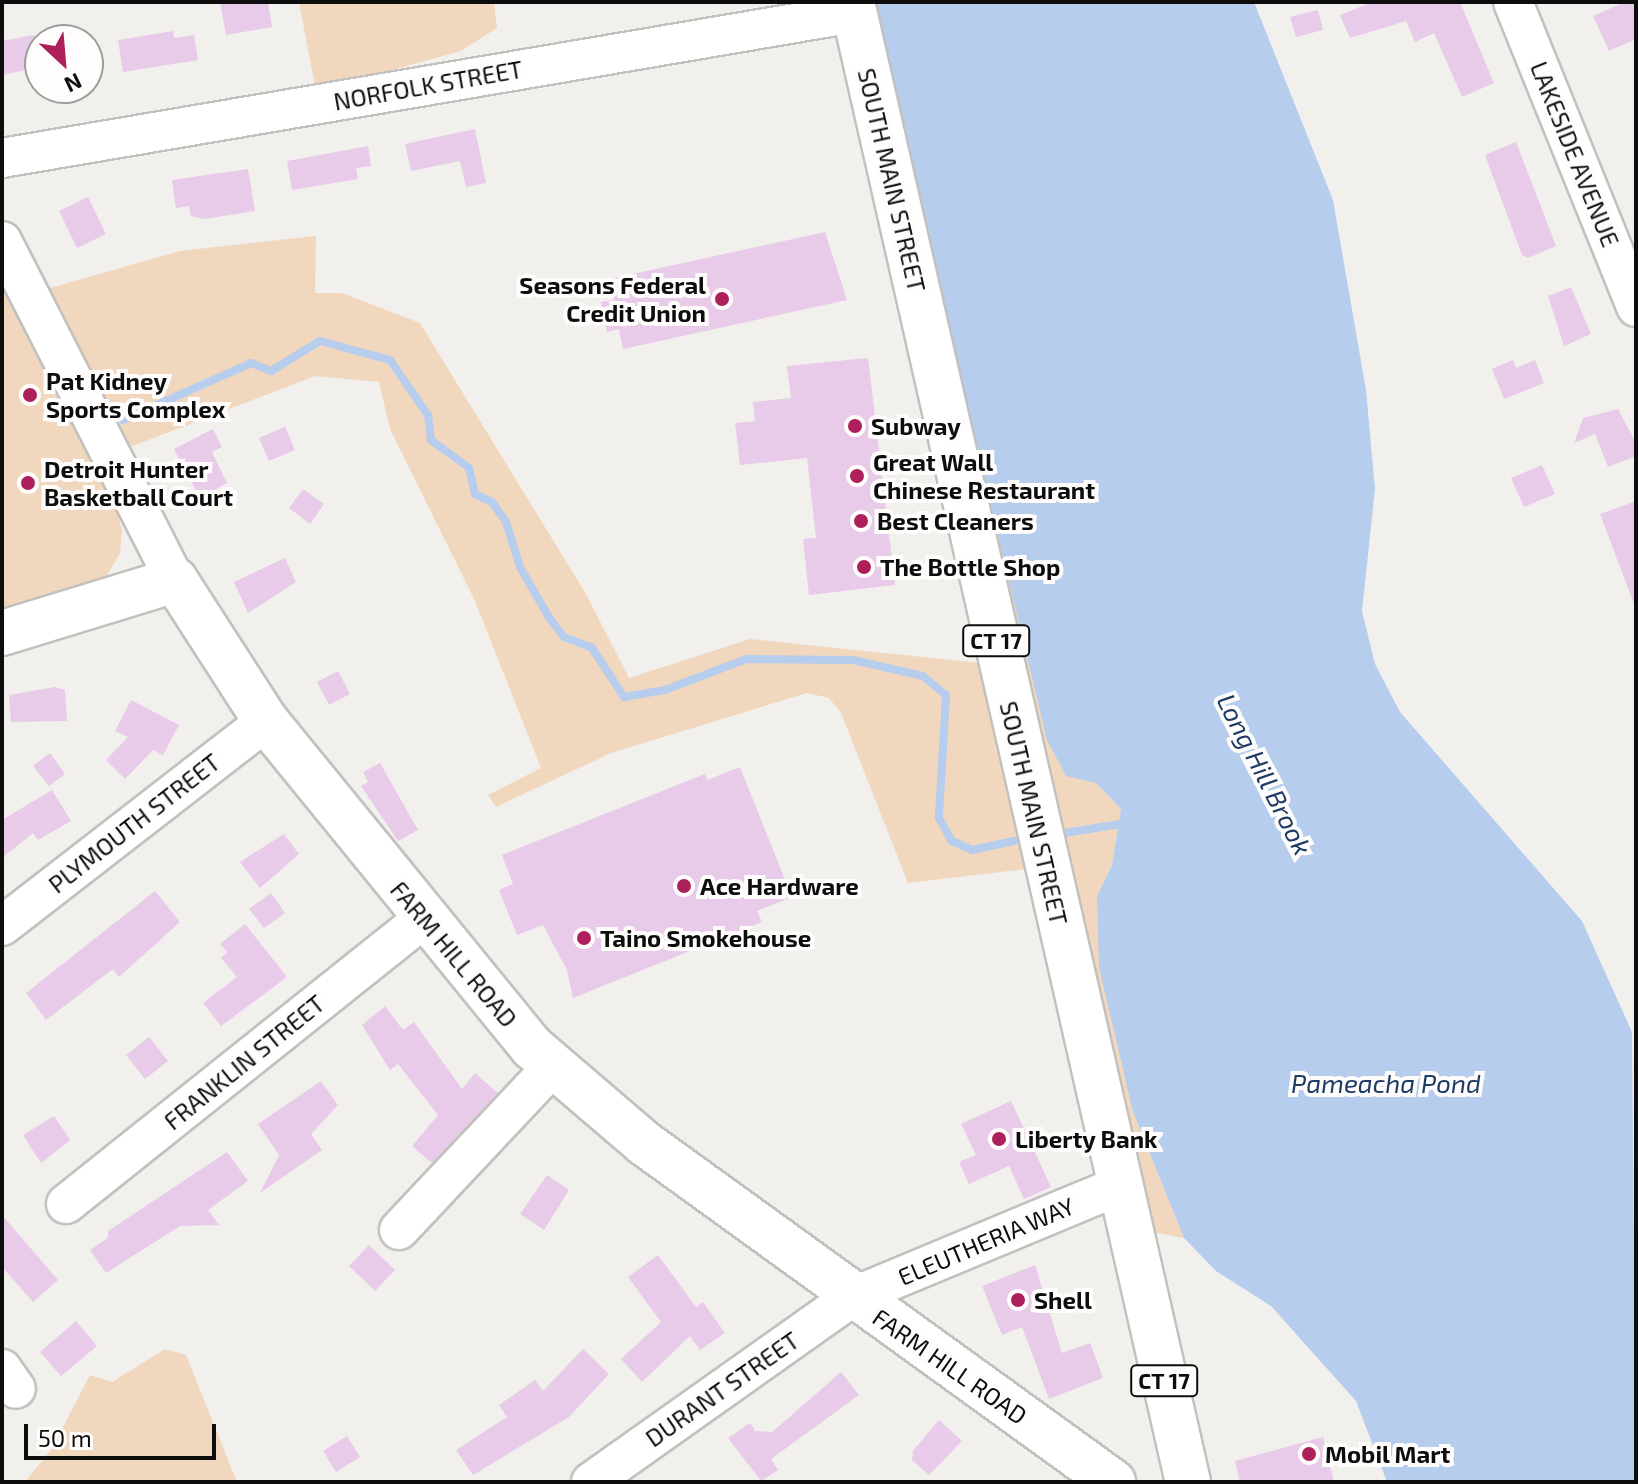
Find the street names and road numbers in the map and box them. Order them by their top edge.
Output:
street label: NORFOLK STREET [331,54,525,116]
street label: LAKESIDE AVENUE [1525,57,1625,251]
street label: SOUTH MAIN STREET [852,65,932,295]
road number: CT 17 [960,623,1032,659]
street label: SOUTH MAIN STREET [994,698,1074,928]
street label: PLYMOUTH STREET [43,747,225,899]
street label: FARM HILL ROAD [385,875,523,1033]
street label: FRANKLIN STREET [158,989,330,1135]
street label: ELEUTHERIA WAY [893,1191,1079,1291]
street label: FARM HILL ROAD [867,1302,1033,1430]
street label: DURANT STREET [640,1325,804,1453]
road number: CT 17 [1128,1363,1200,1399]

